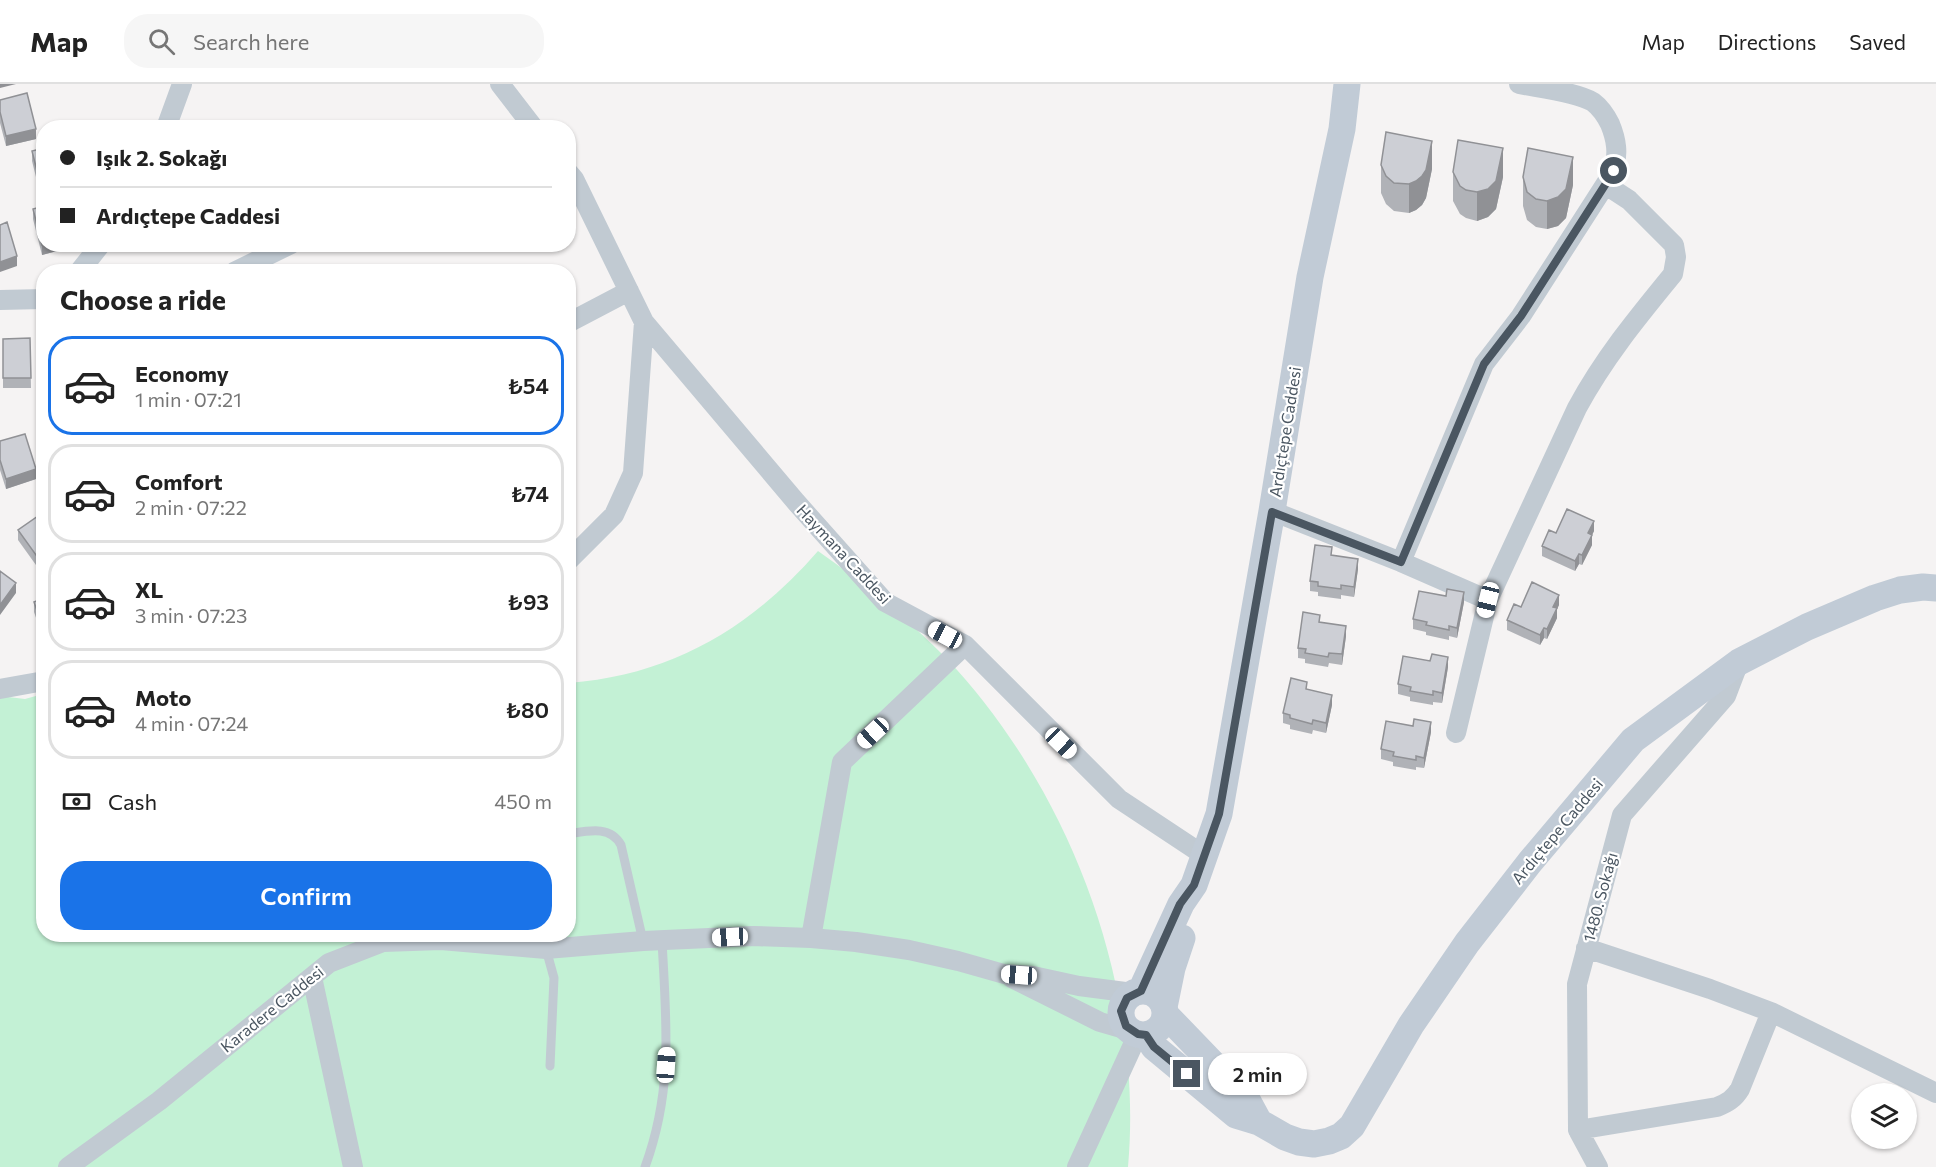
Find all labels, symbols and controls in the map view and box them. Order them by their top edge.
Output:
search box [124,14,544,68]
text: Map [30,24,88,58]
icon: search [145,25,178,58]
text: Search here [193,28,309,55]
text: Map [1642,29,1685,54]
text: Directions [1718,29,1816,54]
text: Saved [1849,29,1906,54]
text: Işık 2. Sokağı [96,144,227,171]
route start [1600,157,1627,184]
text: Ardıçtepe Caddesi [96,202,280,229]
text: Choose a ride [60,283,226,316]
icon: car [63,359,117,413]
text: Economy [135,360,229,387]
street label: Ardıçtepe Caddesi [1265,365,1304,499]
text: ₺54 [507,372,549,399]
text: 1 min · 07:21 [135,387,242,411]
icon: car [63,467,117,521]
text: Comfort [135,468,223,495]
text: ₺74 [511,480,549,507]
text: 2 min · 07:22 [135,495,247,519]
street label: Haymana Caddesi [793,500,895,607]
icon: car [63,575,117,629]
text: XL [135,576,163,603]
car [1475,580,1501,620]
text: ₺93 [507,588,549,615]
text: 3 min · 07:23 [135,603,247,627]
car [925,619,965,651]
icon: car [63,683,117,737]
text: Moto [135,684,191,711]
text: ₺80 [505,696,549,723]
text: 4 min · 07:24 [135,711,248,735]
car [854,714,892,752]
car [1042,724,1080,762]
street label: Ardıçtepe Caddesi [1507,774,1606,887]
icon: cash [60,785,93,818]
text: Cash [108,788,157,815]
text: 450 m [494,789,552,813]
street label: 1480. Sokağı [1578,850,1621,944]
button: Confirm [60,861,552,930]
car [712,927,748,947]
street label: Karadere Caddesi [216,961,327,1056]
car [1000,965,1038,985]
car [656,1046,676,1084]
callout: 2 min [1208,1053,1307,1095]
route end [1173,1060,1200,1087]
text: 2 min [1233,1062,1282,1086]
map controls [1851,1083,1917,1149]
button: layers [1851,1083,1917,1149]

